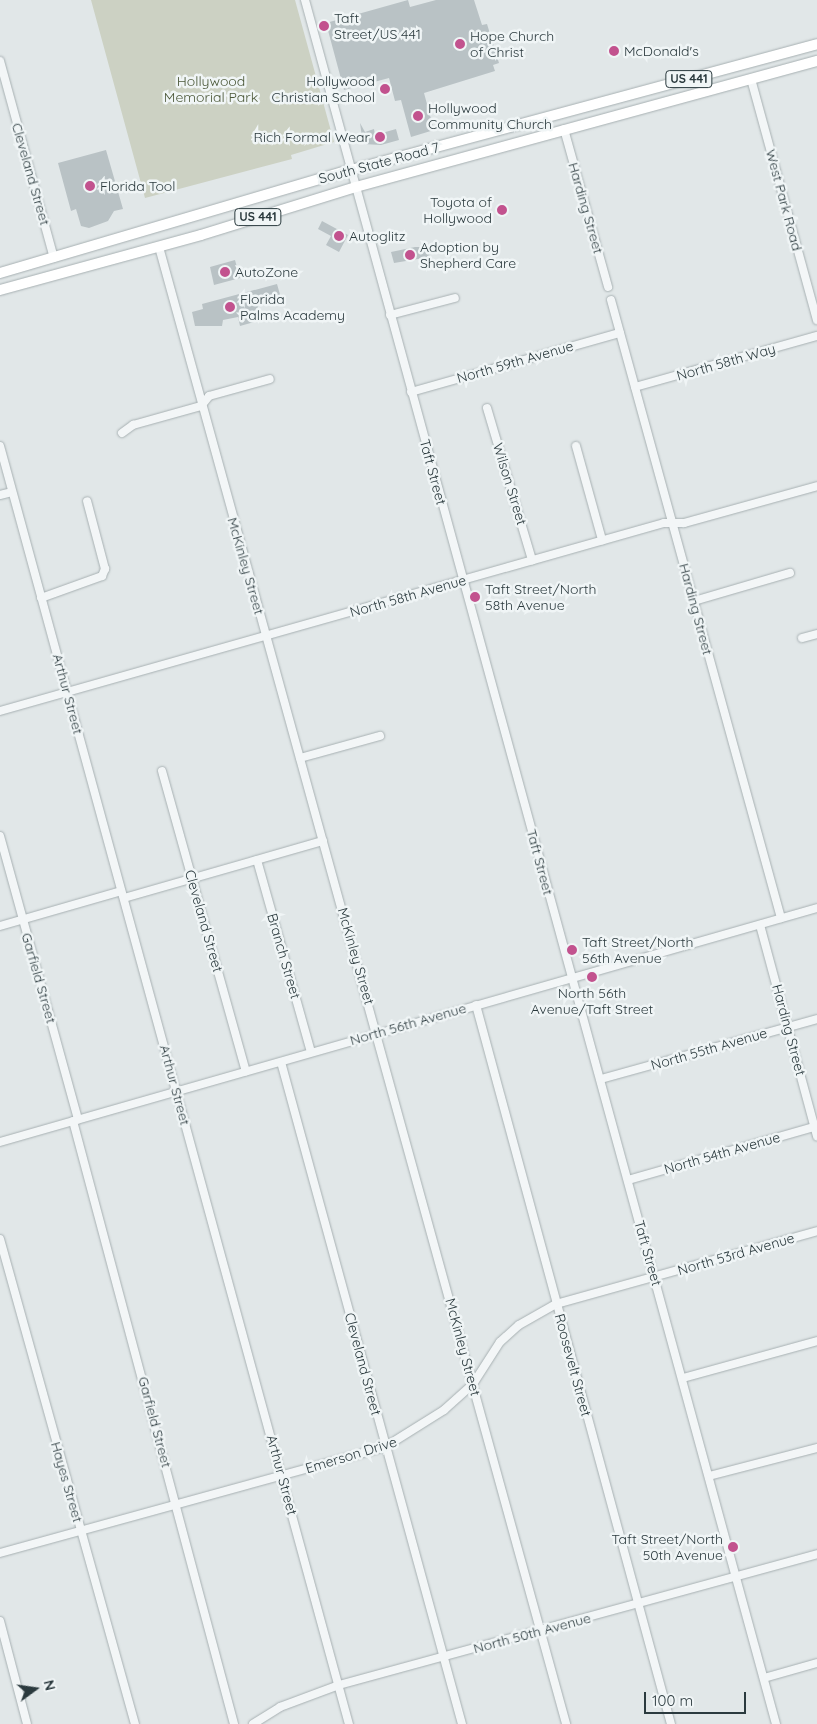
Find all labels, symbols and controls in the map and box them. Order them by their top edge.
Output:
place label: Taft Street/US 441 [334,10,421,42]
marker: Taft Street/US 441 [318,20,330,32]
place label: Hope Church of Christ [470,28,554,60]
marker: Hope Church of Christ [454,38,466,50]
place label: McDonald's [624,43,699,59]
marker: McDonald's [608,45,620,57]
road number: US 441 [665,70,713,88]
park label: Hollywood Memorial Park [164,73,258,105]
place label: Hollywood Christian School [272,73,375,105]
marker: Hollywood Christian School [379,83,391,95]
place label: Hollywood Community Church [428,100,552,132]
marker: Hollywood Community Church [412,110,424,122]
street label: Cleveland Street [8,121,54,227]
place label: Rich Formal Wear [254,129,370,145]
marker: Rich Formal Wear [374,131,386,143]
street label: South State Road 7 [317,139,441,187]
street label: West Park Road [762,147,806,253]
street label: Harding Street [565,160,607,256]
place label: Florida Tool [100,178,176,194]
marker: Florida Tool [84,180,96,192]
place label: Toyota of Hollywood [423,194,492,226]
marker: Toyota of Hollywood [496,204,508,216]
road number: US 441 [234,208,282,226]
place label: Autoglitz [349,228,405,244]
marker: Autoglitz [333,230,345,242]
place label: Adoption by Shepherd Care [420,239,516,272]
marker: Adoption by Shepherd Care [404,249,416,261]
place label: AutoZone [235,264,298,280]
marker: AutoZone [219,266,231,278]
place label: Florida Palms Academy [240,291,345,324]
marker: Florida Palms Academy [224,301,236,313]
street label: North 59th Avenue [455,337,575,387]
street label: North 58th Way [675,340,777,384]
street label: Taft Street [416,437,450,507]
street label: Wilson Street [490,441,530,527]
street label: McKinley Street [224,515,268,617]
street label: Harding Street [676,561,716,657]
street label: North 58th Avenue [348,571,468,621]
place label: Taft Street/North 58th Avenue [485,581,596,614]
marker: Taft Street/North 58th Avenue [469,591,481,603]
street label: Arthur Street [49,652,87,736]
street label: Taft Street [523,827,557,897]
street label: Cleveland Street [181,868,227,974]
street label: McKinley Street [334,905,378,1007]
street label: Branch Street [264,911,304,1001]
street label: Garfield Street [18,931,60,1025]
place label: Taft Street/North 56th Avenue [582,934,693,966]
marker: Taft Street/North 56th Avenue [566,944,578,956]
marker: North 56th Avenue/Taft Street [586,971,598,983]
street label: Harding Street [769,982,809,1078]
place label: North 56th Avenue/Taft Street [531,985,653,1018]
street label: North 56th Avenue [348,999,468,1049]
street label: North 55th Avenue [649,1024,769,1074]
street label: Arthur Street [156,1043,194,1127]
street label: North 54th Avenue [662,1128,782,1178]
street label: Taft Street [631,1218,665,1288]
street label: North 53rd Avenue [676,1229,796,1279]
street label: McKinley Street [442,1296,484,1398]
street label: Cleveland Street [341,1311,385,1417]
street label: Roosevelt Street [551,1312,595,1418]
street label: Garfield Street [135,1375,175,1469]
street label: Arthur Street [263,1433,301,1517]
street label: Emerson Drive [303,1433,399,1477]
street label: Hayes Street [47,1440,87,1524]
place label: Taft Street/North 50th Avenue [612,1531,723,1564]
marker: Taft Street/North 50th Avenue [727,1541,739,1553]
street label: North 50th Avenue [471,1609,593,1657]
north arrow [10,1664,60,1714]
text: N [40,1678,60,1693]
scale bar [647,1682,750,1714]
text: 100 m [652,1691,693,1710]

